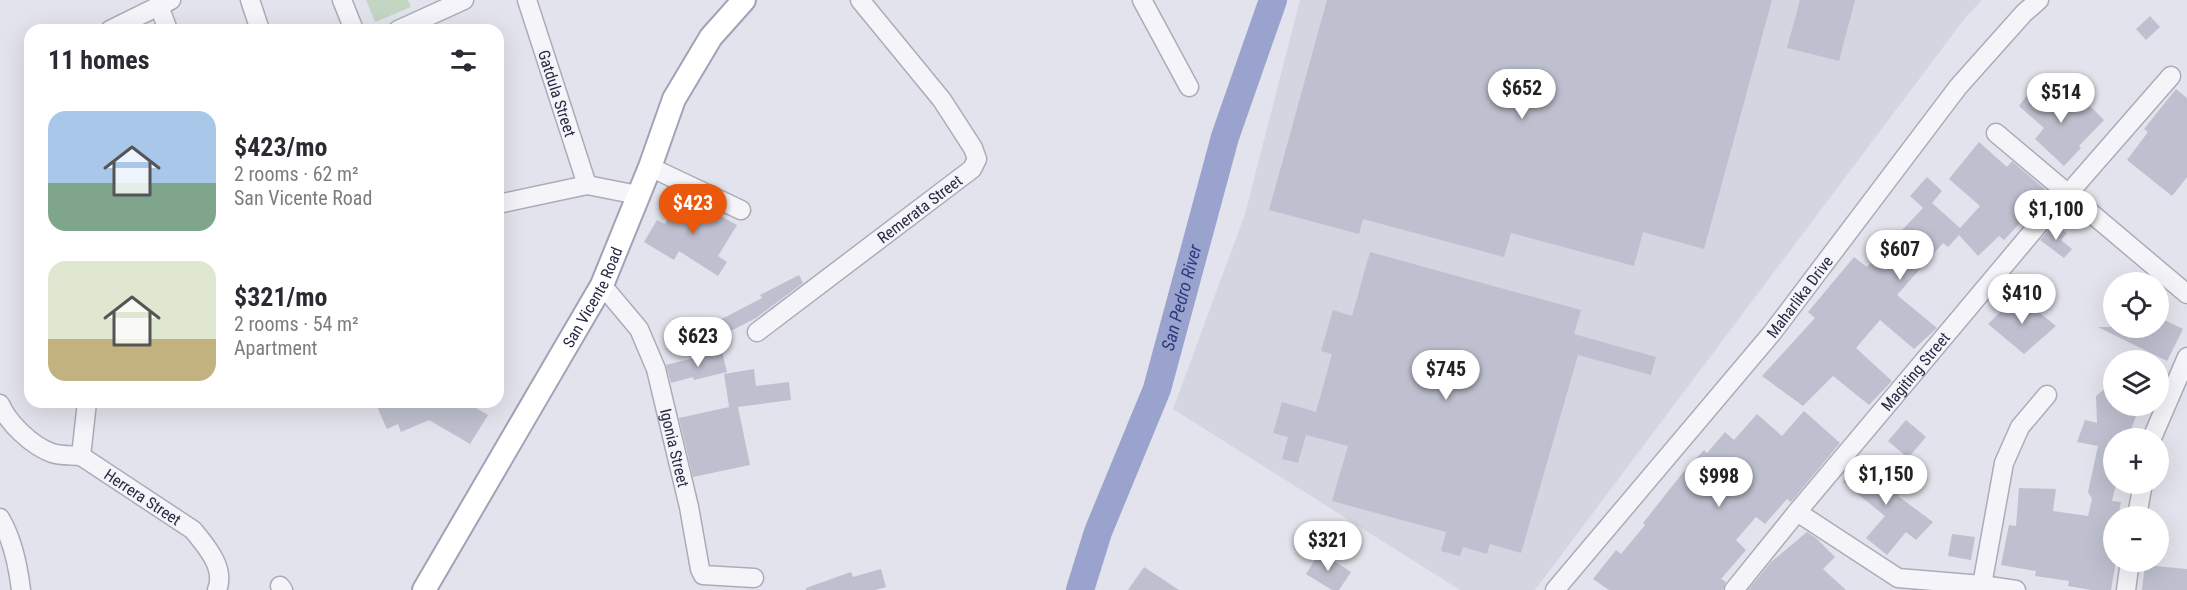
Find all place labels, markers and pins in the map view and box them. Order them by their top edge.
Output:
pin: $652 [1486,69,1558,120]
pin: $514 [2025,73,2097,124]
pin: $423 [657,184,729,235]
pin: $1,100 [2007,190,2105,241]
pin: $607 [1864,230,1936,281]
pin: $410 [1986,274,2058,325]
pin: $623 [662,317,734,368]
pin: $745 [1410,350,1482,401]
pin: $1,150 [1837,455,1935,506]
pin: $998 [1683,457,1755,508]
pin: $321 [1292,521,1364,572]

